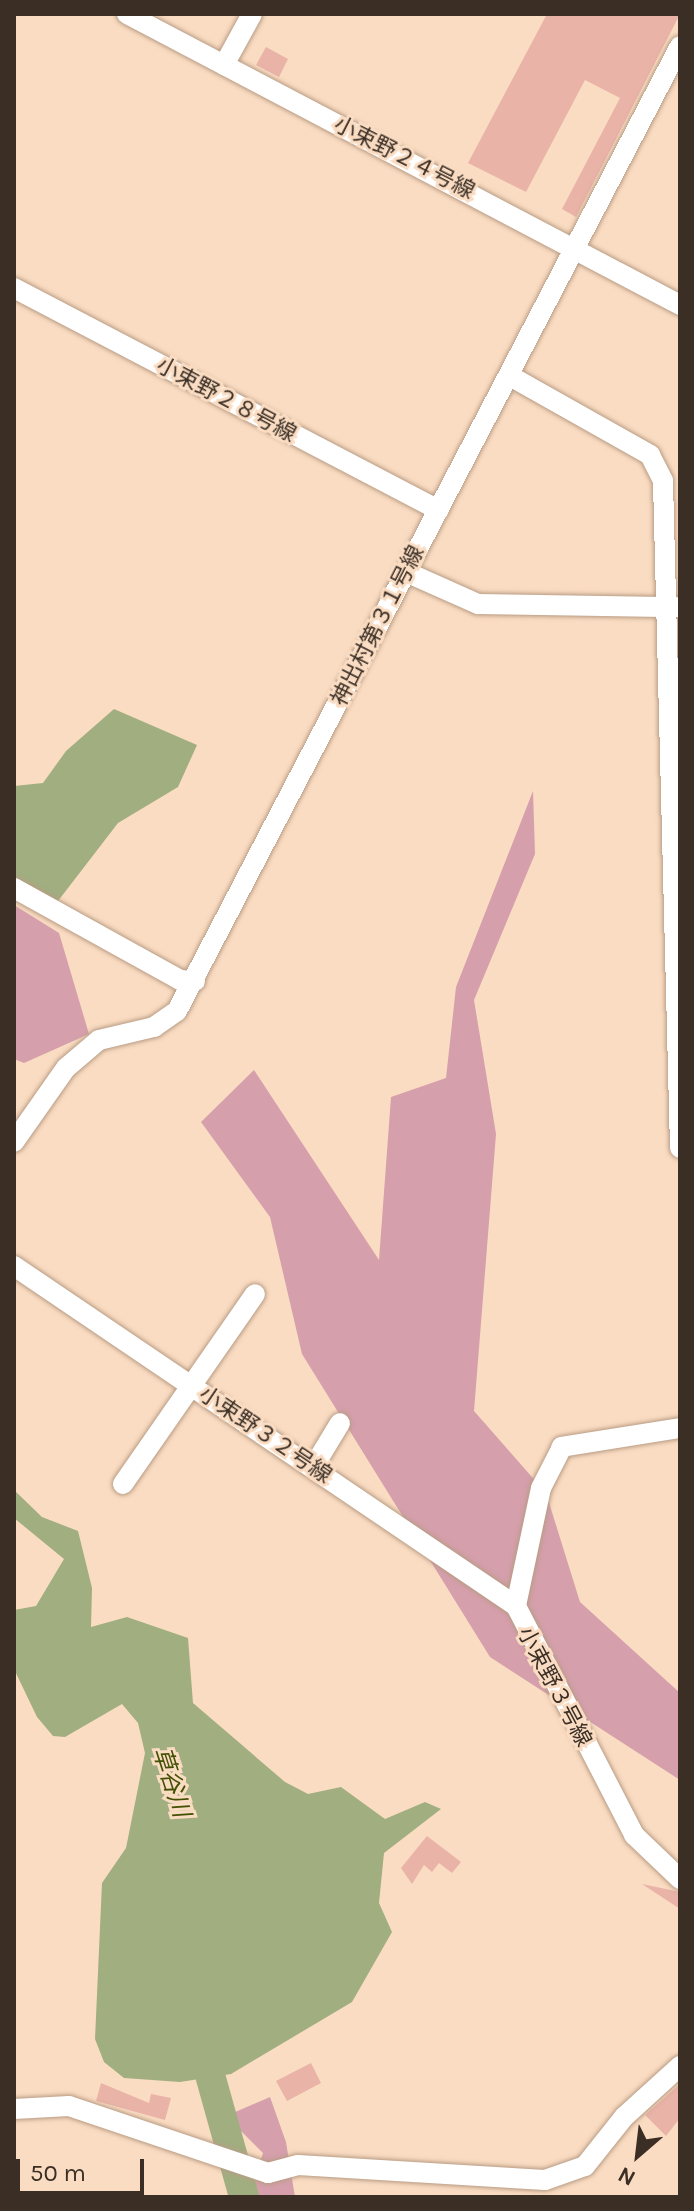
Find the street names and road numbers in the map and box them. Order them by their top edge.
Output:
street label: 小束野２４号線 [329,111,479,205]
street label: 小束野２８号線 [152,352,300,448]
street label: 神出村第３１号線 [326,542,430,710]
street label: 小束野３２号線 [194,1381,336,1489]
street label: 小束野３号線 [511,1623,597,1751]

